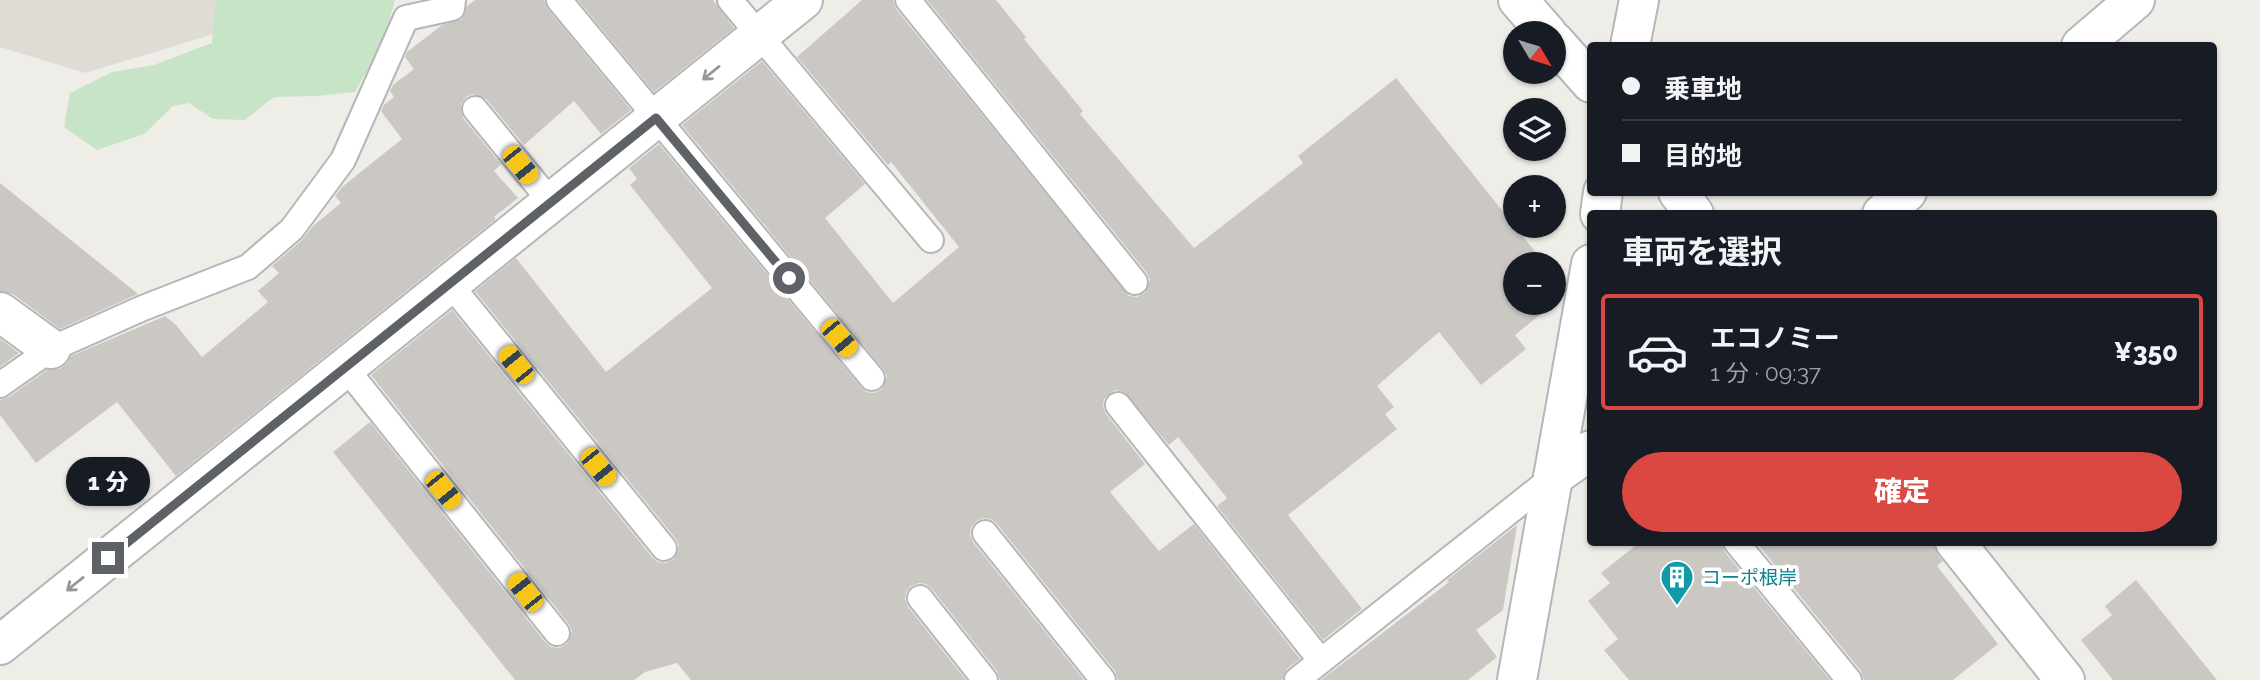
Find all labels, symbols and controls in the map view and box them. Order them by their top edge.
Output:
north arrow [1503,21,1566,84]
map controls [1503,21,1566,315]
one-way arrow [703,66,721,81]
text: 乗車地 [1664,74,1742,104]
button: layers [1503,98,1566,161]
text: 目的地 [1664,141,1742,171]
car [499,142,542,188]
button: + [1503,175,1566,238]
text: 車両を選択 [1622,233,1782,270]
button: − [1503,252,1566,315]
route start [773,262,805,294]
car [818,315,861,361]
icon: car [1626,321,1689,384]
text: エコノミー [1710,323,1840,353]
text: ¥350 [2114,337,2178,367]
car [495,342,538,388]
text: 1 分 · 09:37 [1710,359,1821,386]
car [577,444,620,490]
button: 確定 [1622,452,2182,532]
callout: 1 分 [66,456,150,505]
car [422,467,465,513]
text: 1 分 [88,468,128,495]
route end [92,542,124,574]
building icon: コーポ根岸 [1658,558,1696,607]
place label: コーポ根岸 [1702,566,1797,588]
car [504,569,547,615]
one-way arrow [67,577,85,592]

